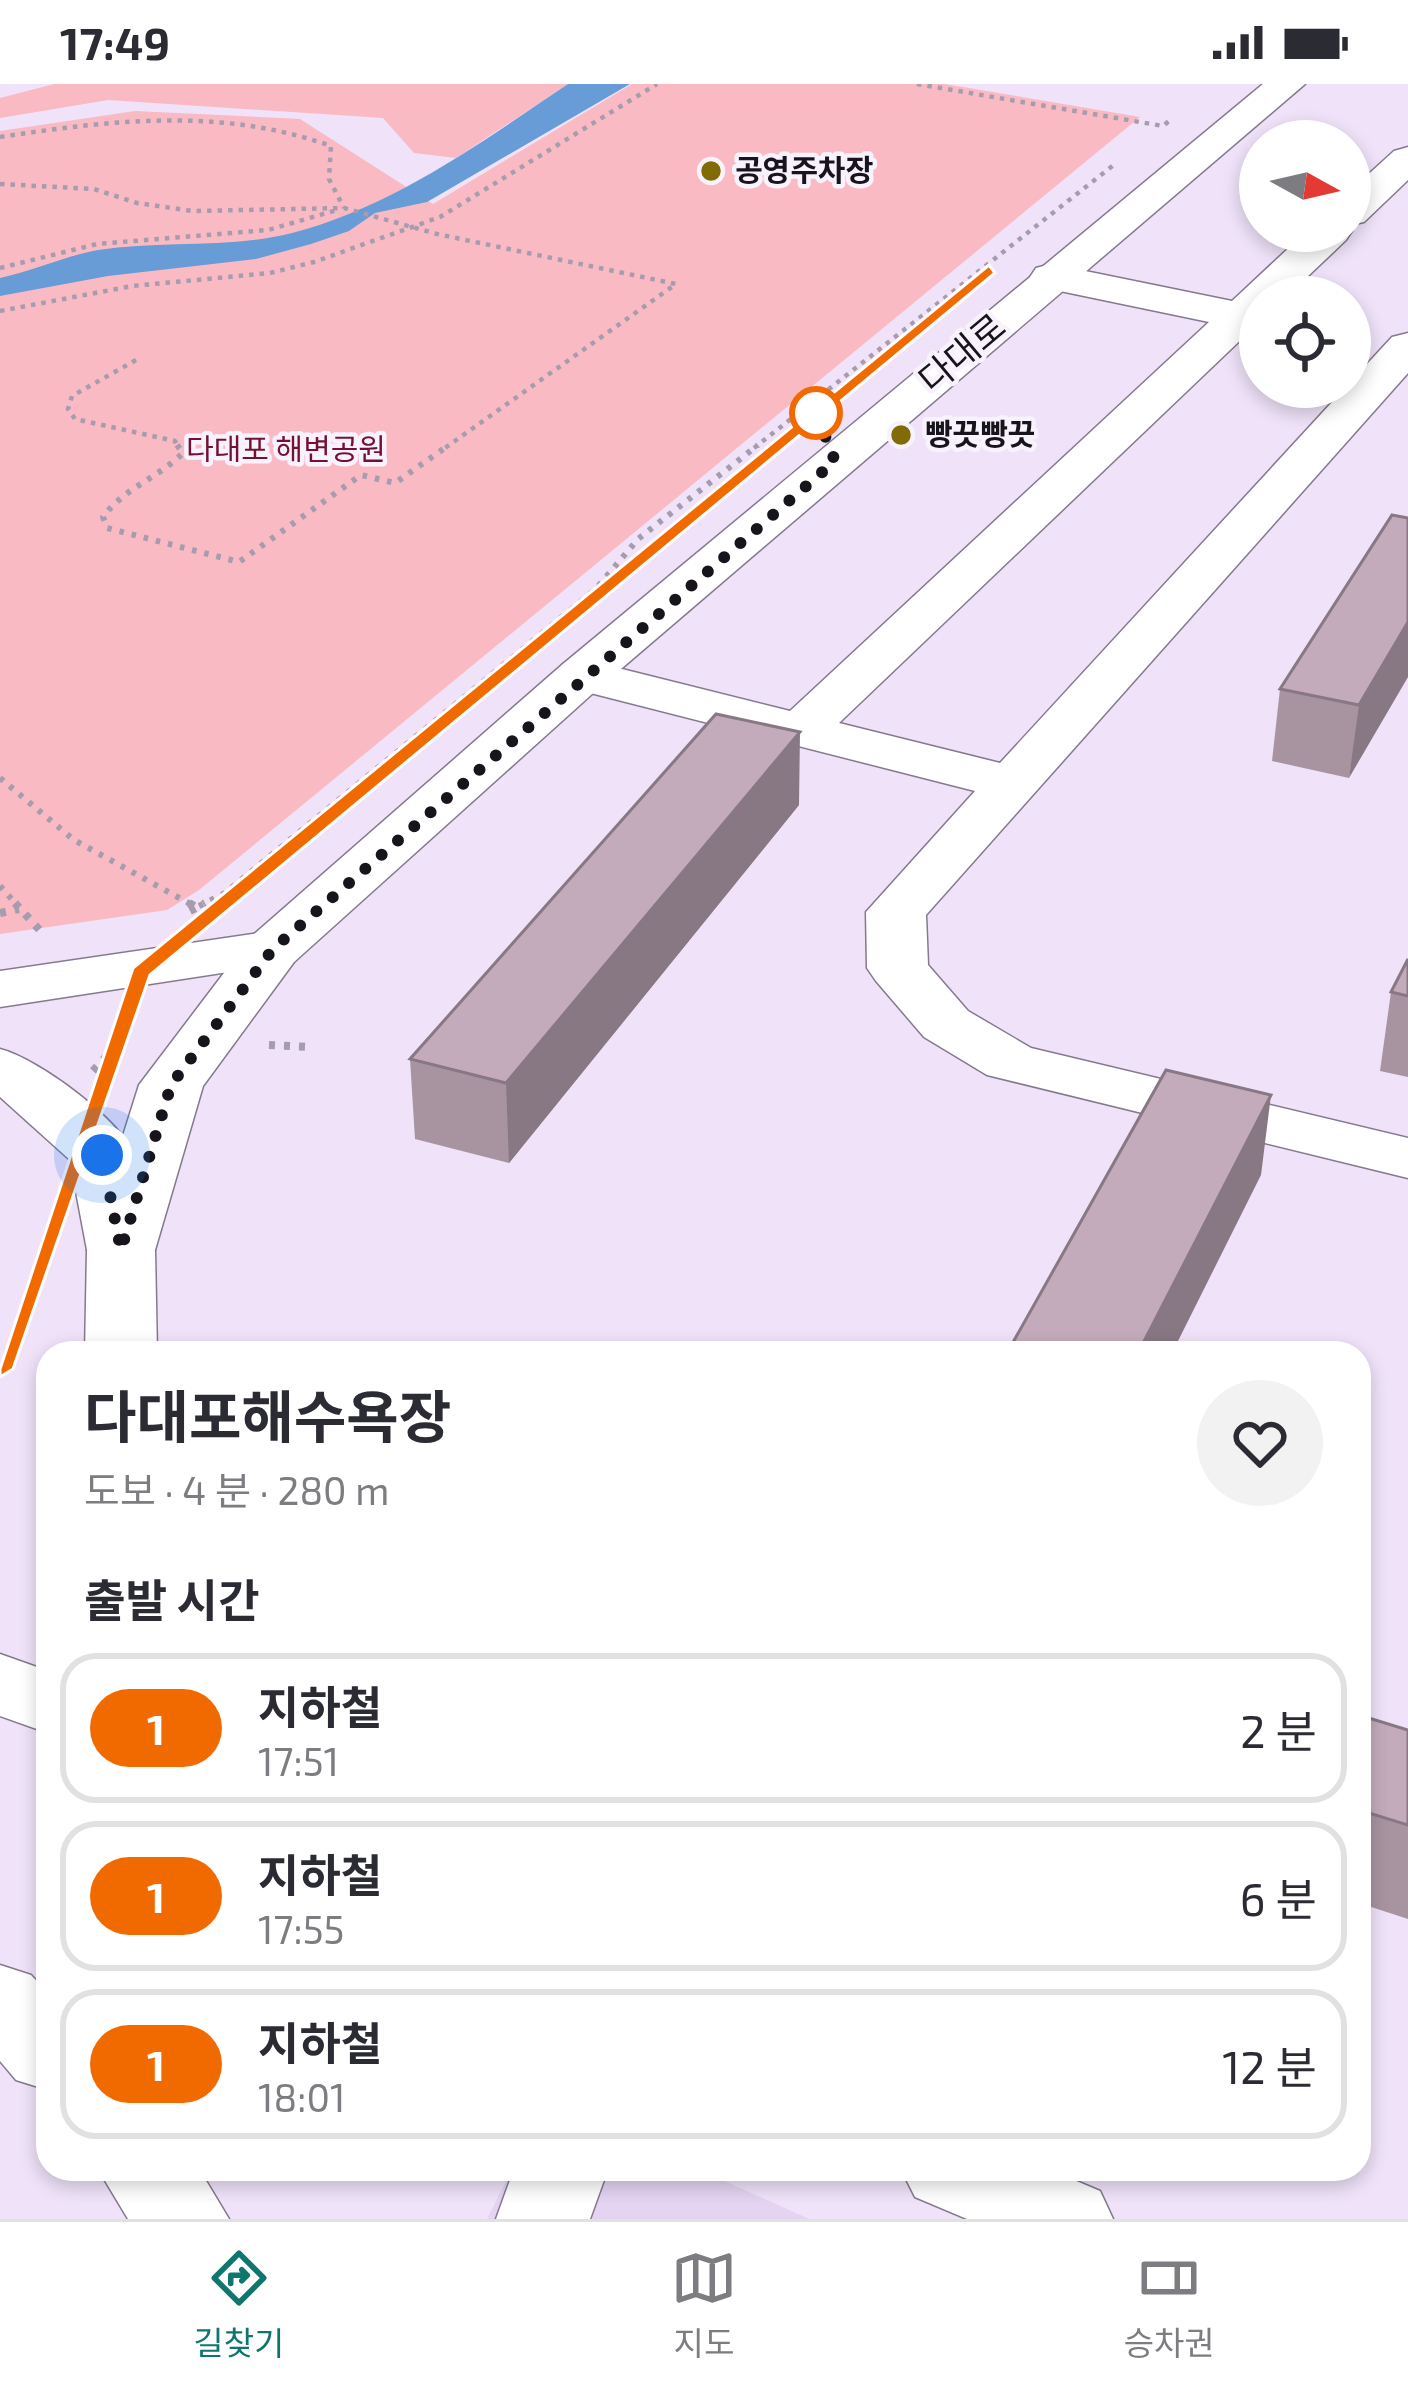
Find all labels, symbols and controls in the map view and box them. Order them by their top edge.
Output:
text: 17:49 [60,15,170,69]
north arrow [1239,120,1371,252]
map controls [1239,120,1371,408]
place label: 공영주차장 [735,151,873,187]
marker: 공영주차장 [698,158,724,184]
button: locate [1239,276,1371,408]
street label: 다대로 [909,303,1013,400]
unlabelled marker [791,388,841,438]
place label: 빵끗빵끗 [925,415,1035,451]
marker: 빵끗빵끗 [888,422,914,448]
park label: 다대포 해변공원 [186,430,386,466]
your location [72,1125,132,1185]
button: heart [1197,1380,1323,1506]
text: 다대포해수욕장 [84,1381,451,1449]
text: 도보 · 4 분 · 280 m [84,1466,390,1513]
text: 출발 시간 [84,1572,259,1626]
text: 지하철 [258,1679,382,1733]
text: 1 [147,1703,165,1753]
text: 2 분 [1240,1703,1317,1757]
text: 17:51 [258,1737,339,1784]
text: 지하철 [258,1847,382,1901]
text: 1 [147,1871,165,1921]
text: 6 분 [1240,1871,1317,1925]
text: 17:55 [258,1905,345,1952]
text: 지하철 [258,2015,382,2069]
text: 1 [147,2039,165,2089]
text: 12 분 [1222,2039,1317,2093]
text: 18:01 [258,2073,345,2120]
tab: 길찾기 [193,2245,284,2365]
tab: 지도 [671,2245,737,2365]
tab: 승차권 [1124,2245,1215,2365]

